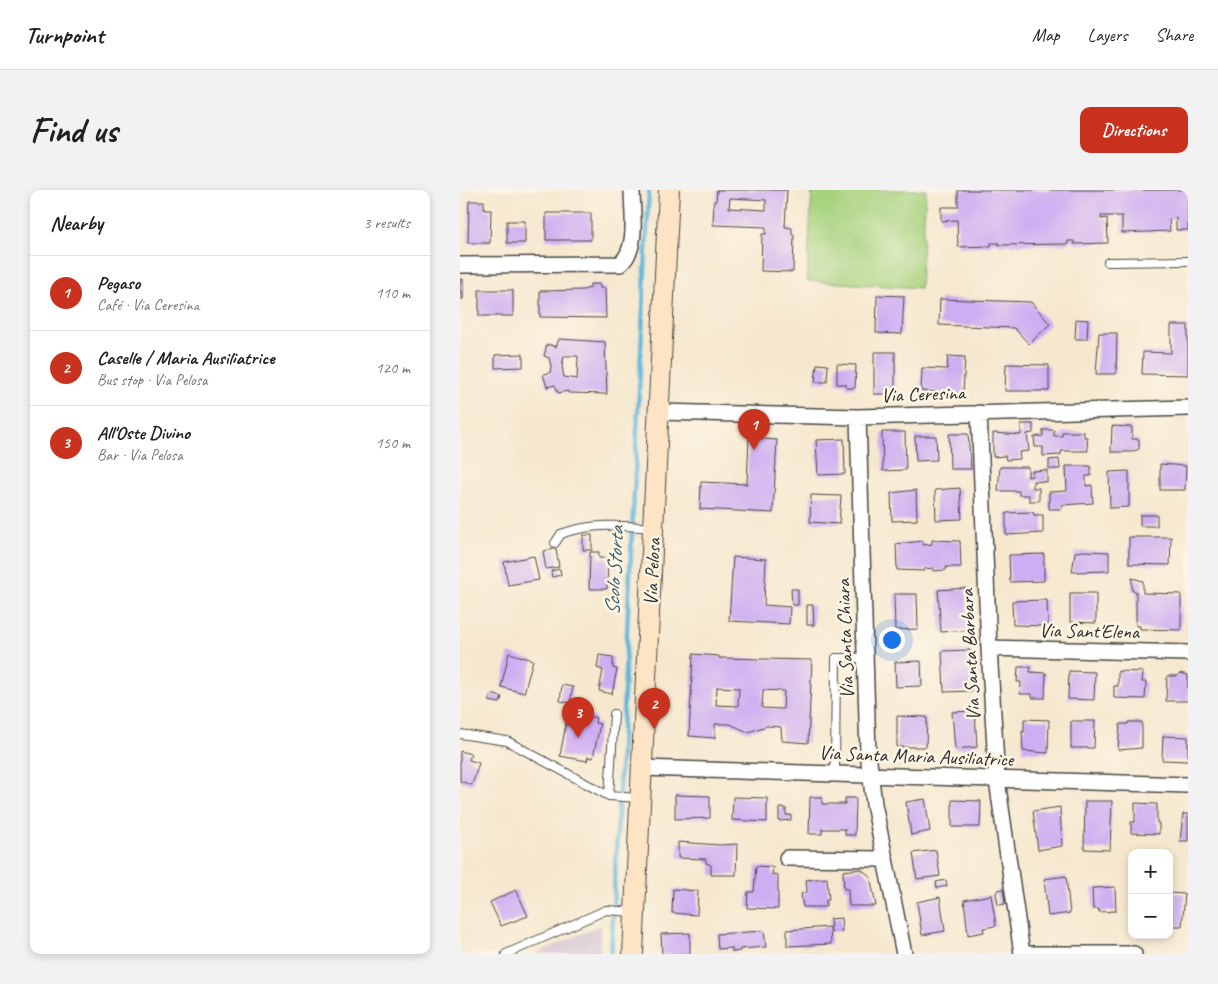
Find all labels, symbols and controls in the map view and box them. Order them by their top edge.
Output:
text: Turnpoint [25,20,104,50]
text: Map [1032,24,1060,46]
text: Layers [1088,24,1127,46]
text: Share [1155,24,1193,46]
button: Directions [1080,107,1188,153]
text: Find us [30,108,117,153]
text: Nearby [50,210,103,236]
text: 3 results [363,213,410,233]
text: Pegaso [97,271,140,295]
text: 1 [62,283,70,303]
text: 110 m [376,283,410,303]
text: Café · Via Ceresina [97,295,199,315]
text: Caselle / Maria Ausiliatrice [97,346,275,370]
text: 2 [62,358,70,378]
text: 120 m [376,358,410,378]
text: Bus stop · Via Pelosa [97,370,208,390]
street label: Via Ceresina [881,380,967,408]
pin: 1 [738,409,770,450]
text: All'Oste Divino [97,421,190,445]
text: 3 [62,433,70,453]
text: 150 m [376,433,410,453]
text: Bar · Via Pelosa [97,445,183,465]
water label: Scolo Storta [599,524,629,616]
street label: Via Pelosa [638,536,666,606]
street label: Via Santa Chiara [830,577,860,699]
street label: Via Santa Barbara [954,587,986,721]
street label: Via Sant'Elena [1039,618,1141,644]
your location [879,627,905,653]
pin: 2 [638,688,670,729]
pin: 3 [562,697,594,738]
street label: Via Santa Maria Ausiliatrice [818,740,1015,772]
map controls [1128,849,1173,939]
button: + [1128,849,1173,894]
button: − [1128,894,1173,939]

